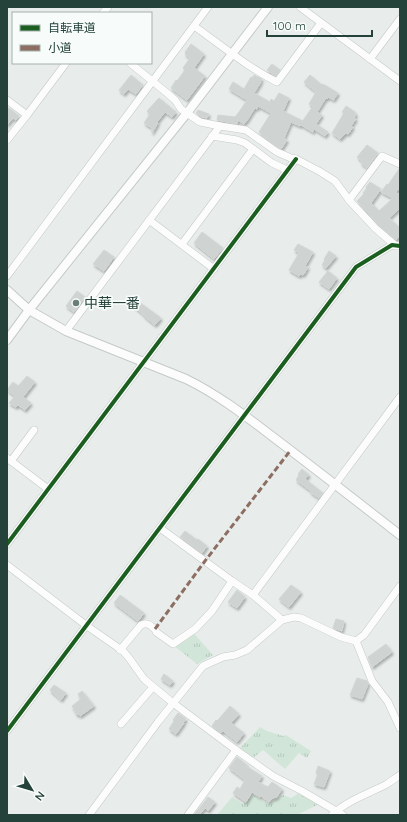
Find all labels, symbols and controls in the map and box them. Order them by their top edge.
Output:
legend [12,12,152,64]
scale bar [267,12,372,38]
text: 100 m [273,18,306,33]
text: 自転車道 [48,20,96,35]
text: 小道 [48,40,72,55]
place label: 中華一番 [84,294,140,312]
marker: 中華一番 [71,298,81,308]
north arrow [12,770,52,810]
text: N [32,789,48,804]

